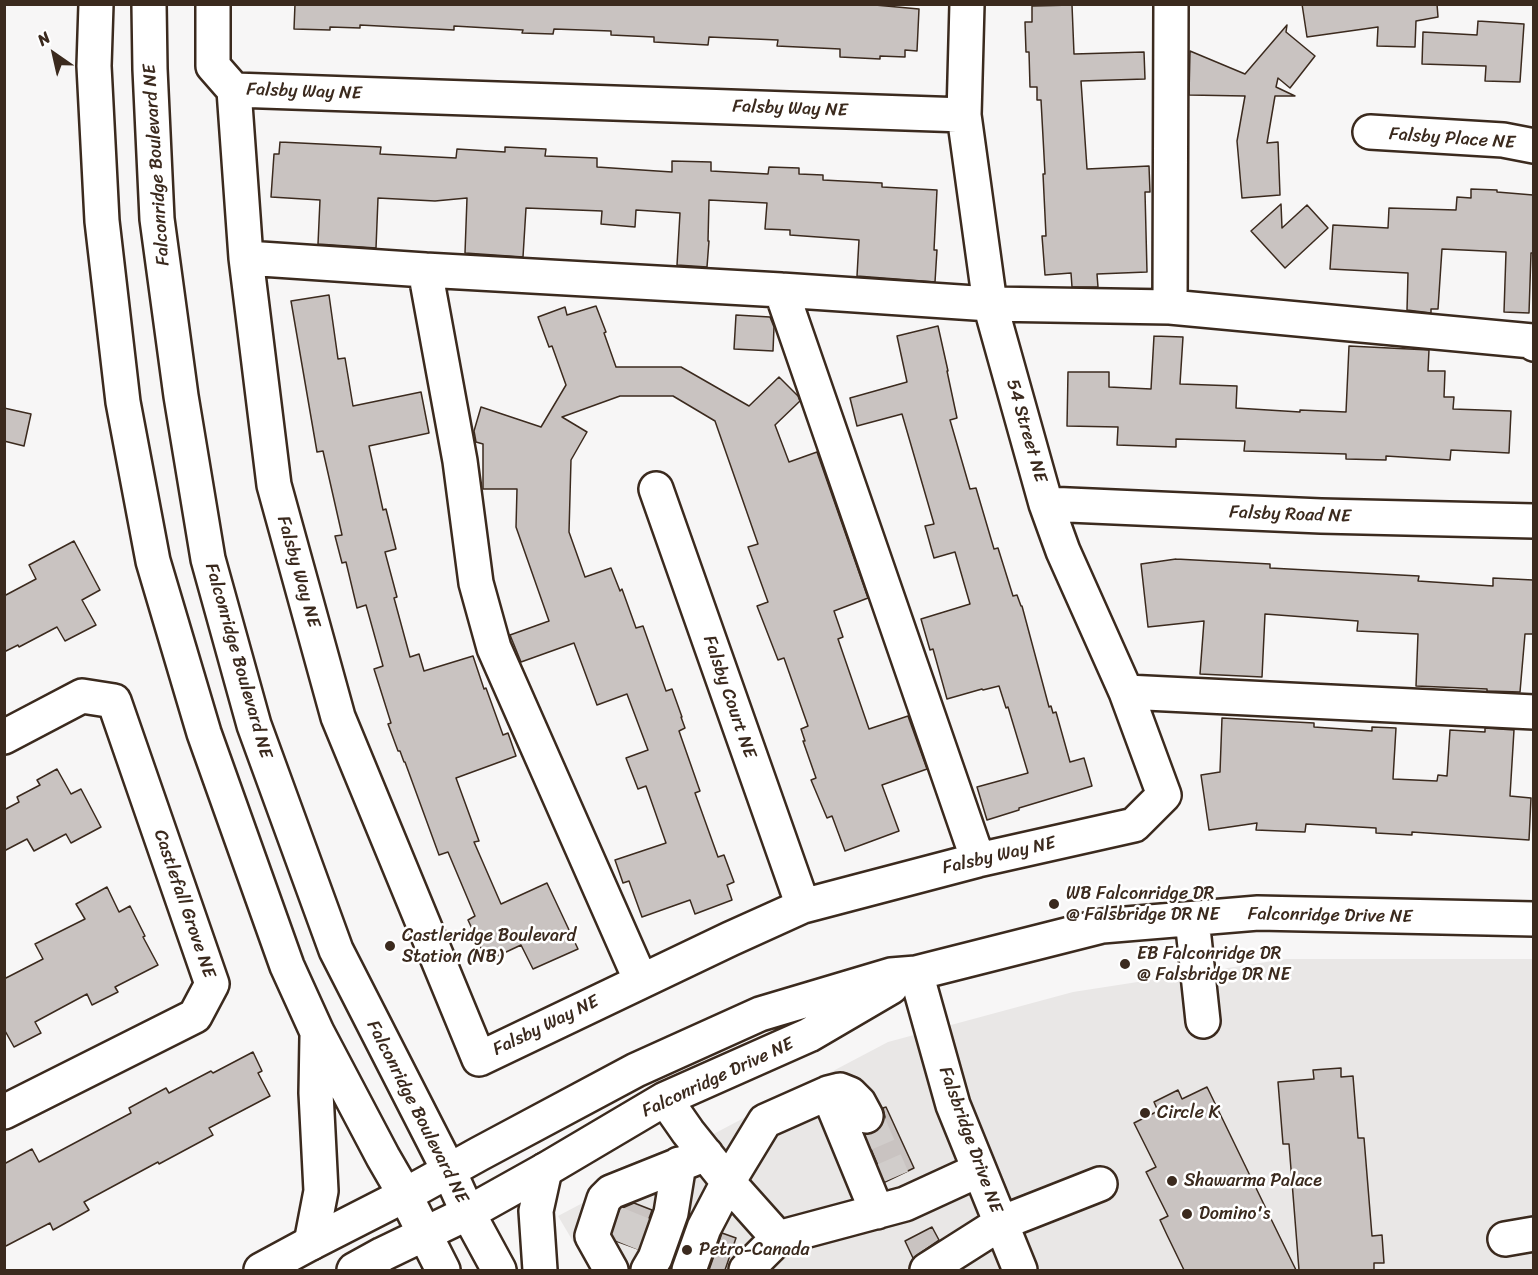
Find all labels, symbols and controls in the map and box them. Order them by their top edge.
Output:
north arrow [24,24,84,84]
text: N [31,24,56,54]
street label: Falconridge Boulevard NE [139,63,175,267]
street label: Falsby Way NE [246,79,362,105]
street label: Falsby Way NE [732,96,848,122]
street label: Falsby Place NE [1388,124,1516,154]
street label: 54 Street NE [1001,377,1051,485]
street label: Falsby Road NE [1229,502,1351,528]
street label: Falsby Way NE [272,514,324,630]
street label: Falconridge Boulevard NE [200,561,276,761]
street label: Falsby Court NE [698,633,760,761]
street label: Castlefall Grove NE [149,827,219,981]
street label: Falsby Way NE [940,833,1058,879]
place label: WB Falconridge DR @ Falsbridge DR NE [1066,883,1219,926]
marker: WB Falconridge DR @ Falsbridge DR NE [1047,897,1061,911]
street label: Falconridge Drive NE [1248,904,1412,928]
place label: Castleridge Boulevard Station (NB) [402,925,576,968]
marker: Castleridge Boulevard Station (NB) [383,939,397,953]
place label: EB Falconridge DR @ Falsbridge DR NE [1137,943,1290,986]
marker: EB Falconridge DR @ Falsbridge DR NE [1118,957,1132,971]
street label: Falsby Way NE [489,991,603,1061]
street label: Falconridge Boulevard NE [362,1017,472,1207]
street label: Falconridge Drive NE [639,1033,797,1123]
street label: Falsbridge Drive NE [934,1064,1006,1216]
place label: Circle K [1157,1102,1220,1124]
marker: Circle K [1138,1106,1152,1120]
place label: Shawarma Palace [1184,1170,1322,1192]
marker: Shawarma Palace [1165,1174,1179,1188]
place label: Domino's [1199,1203,1270,1225]
marker: Domino's [1180,1207,1194,1221]
place label: Petro-Canada [699,1239,810,1261]
marker: Petro-Canada [680,1243,694,1257]

